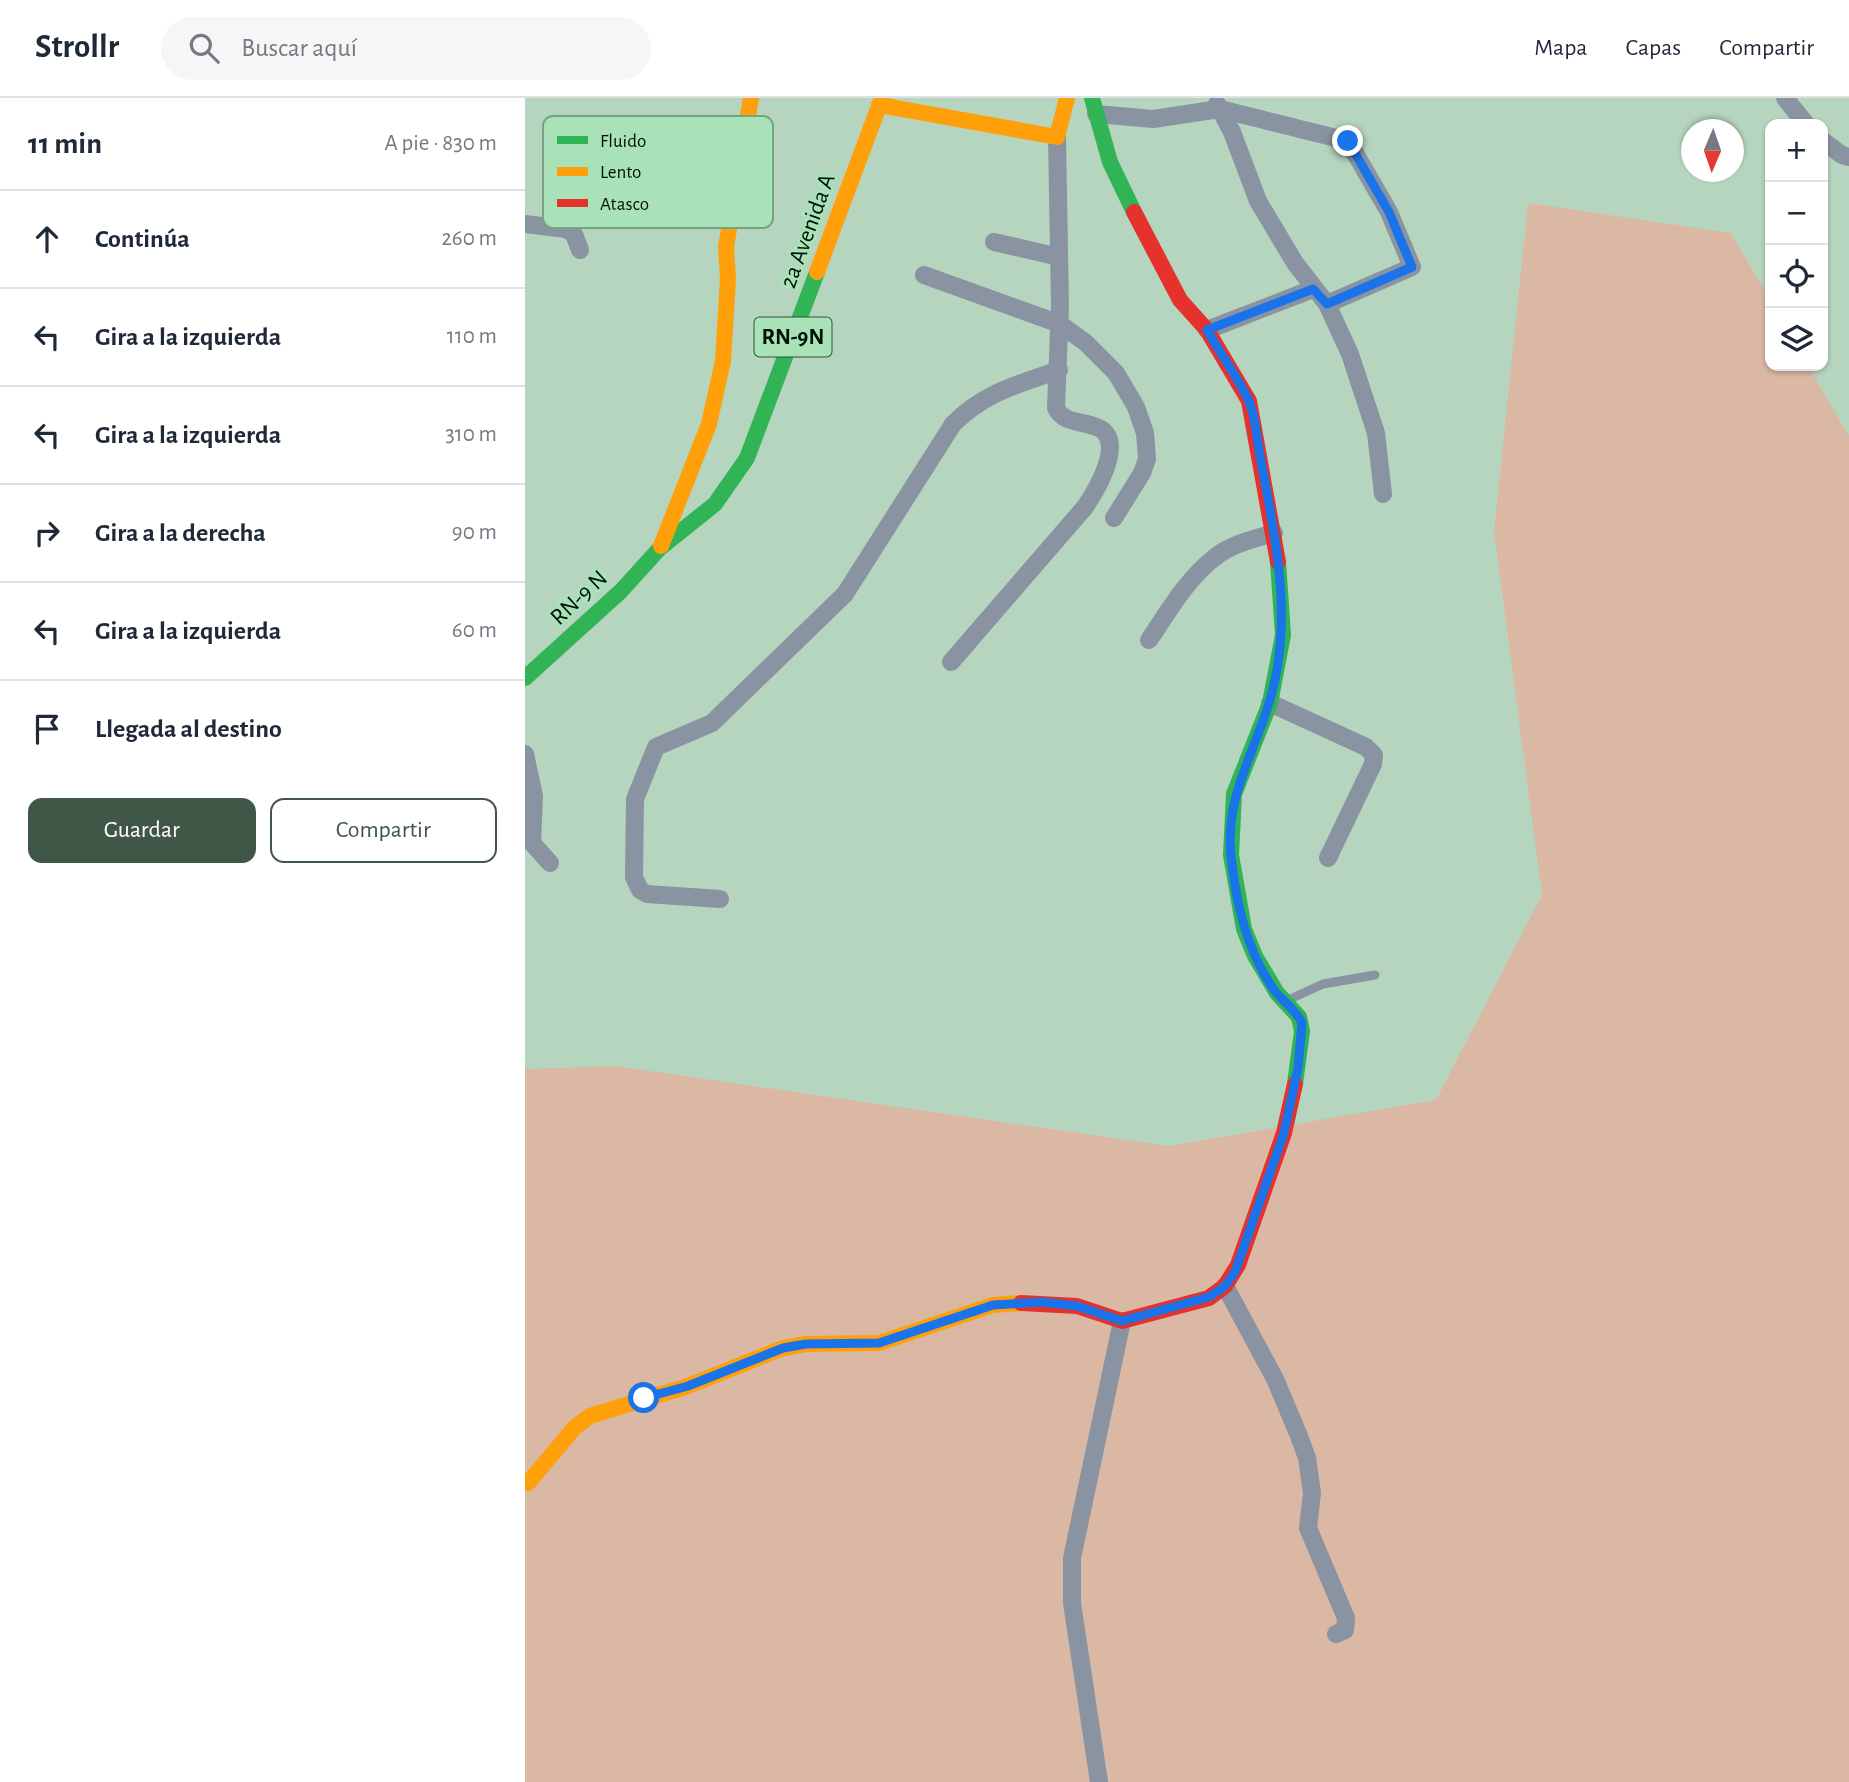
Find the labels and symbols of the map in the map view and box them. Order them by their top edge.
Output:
legend [543,116,773,228]
north arrow [1681,119,1744,182]
route end [1332,125,1363,156]
text: Fluido [600,132,646,151]
text: Lento [600,163,641,182]
street label: 2a Avenida A [776,170,840,291]
text: Atasco [600,195,649,214]
road number: RN-9N [755,318,831,356]
street label: RN-9 N [546,566,612,630]
route start [628,1382,659,1413]

